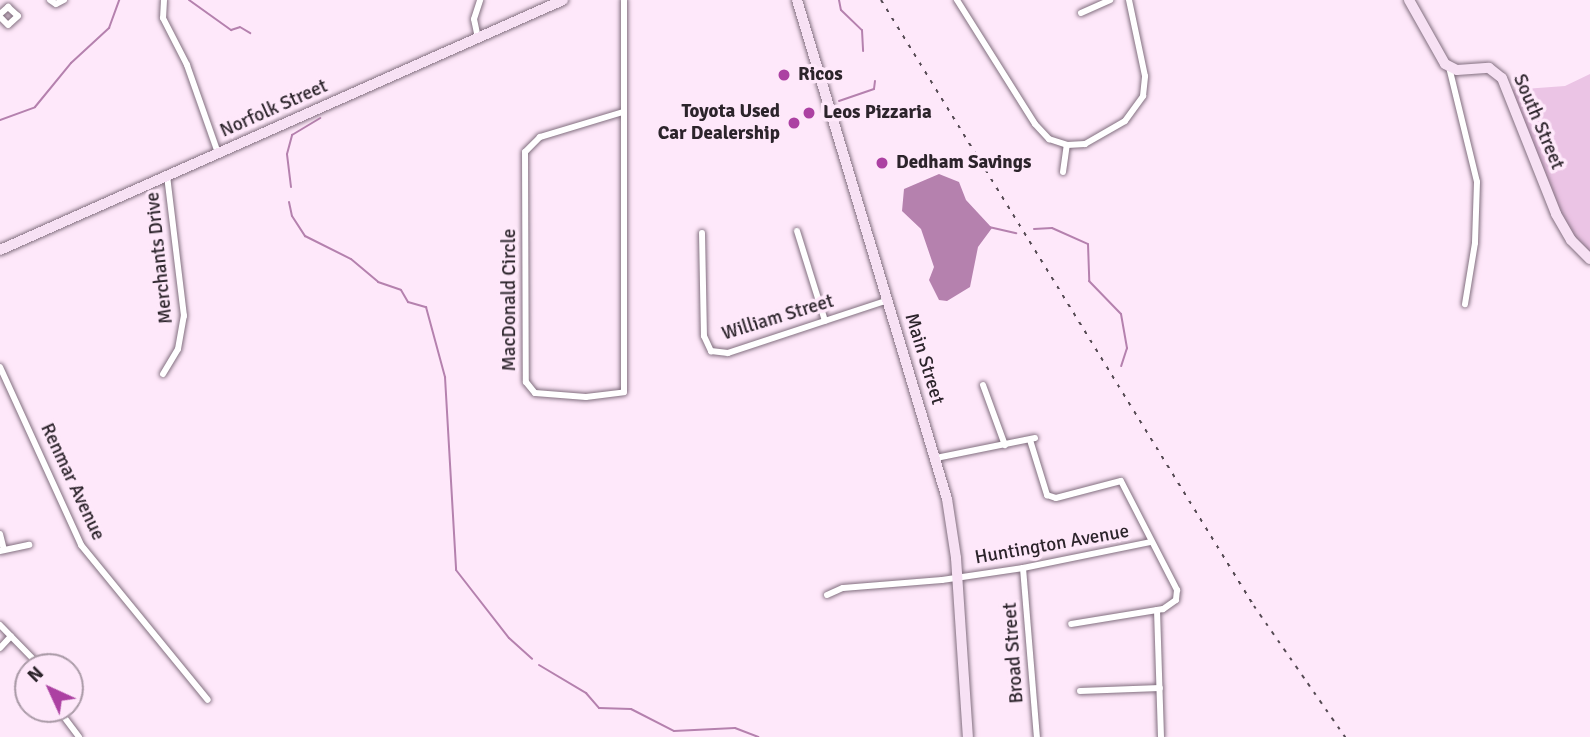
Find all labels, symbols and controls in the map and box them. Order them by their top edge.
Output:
place label: Ricos [798,64,843,86]
marker: Ricos [776,67,792,83]
street label: South Street [1508,71,1568,173]
street label: Norfolk Street [217,75,331,143]
place label: Toyota Used Car Dealership [658,101,780,145]
place label: Leos Pizzaria [823,102,932,124]
marker: Leos Pizzaria [801,105,817,121]
marker: Toyota Used Car Dealership [786,115,802,131]
place label: Dedham Savings [896,152,1031,174]
marker: Dedham Savings [874,155,890,171]
street label: Merchants Drive [142,191,178,325]
street label: MacDonald Circle [499,229,521,371]
street label: William Street [719,290,837,346]
street label: Main Street [899,311,949,407]
street label: Renmar Avenue [35,420,109,544]
street label: Huntington Avenue [973,520,1131,570]
street label: Broad Street [999,602,1029,704]
north arrow [14,653,84,723]
text: N [22,661,49,688]

